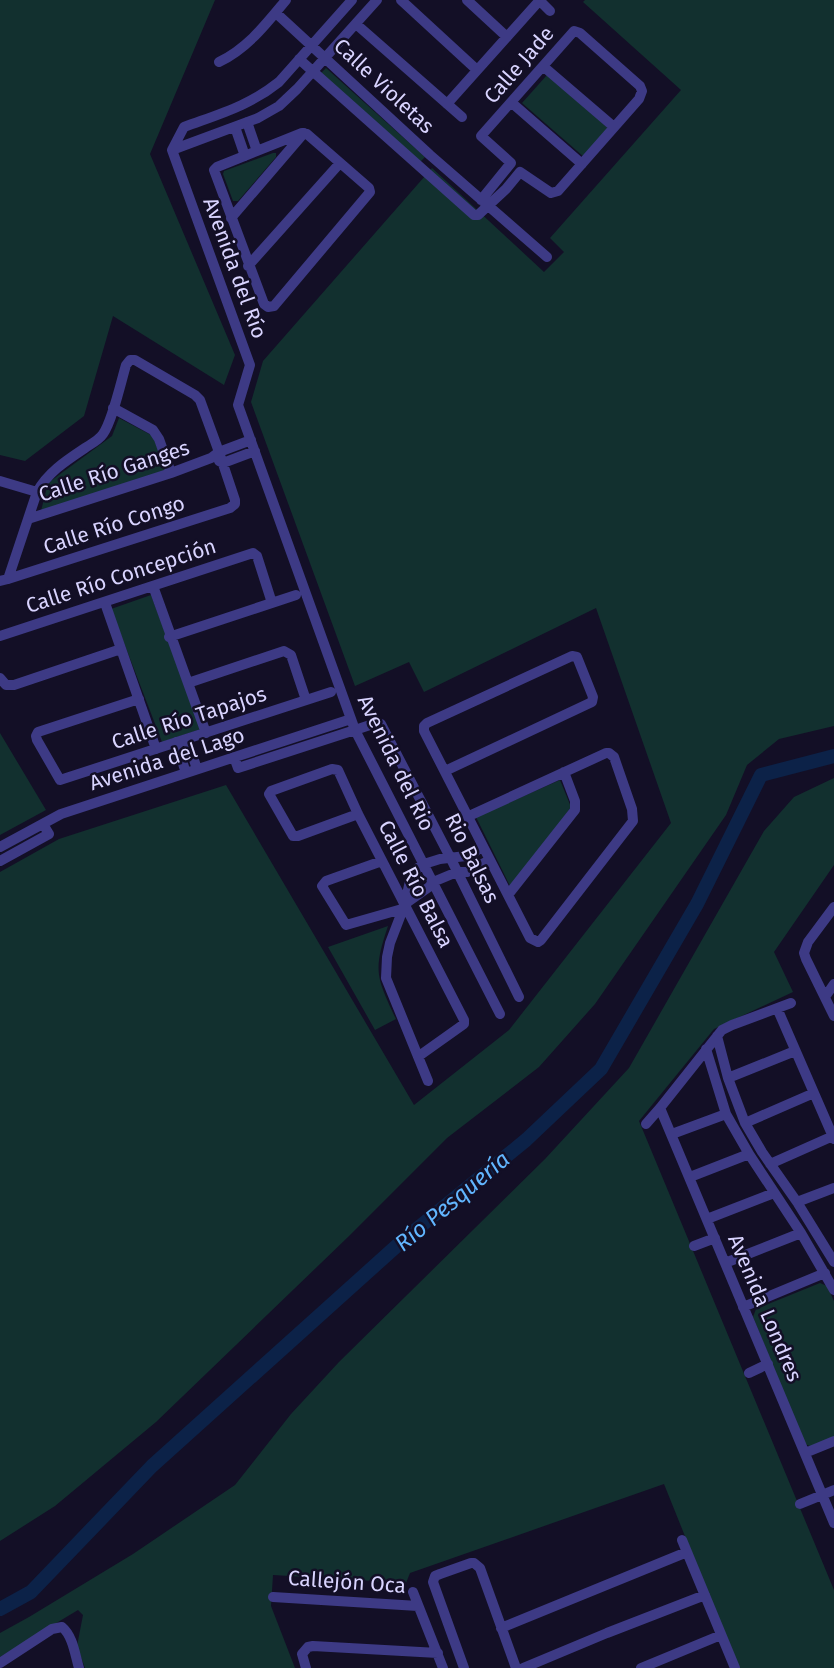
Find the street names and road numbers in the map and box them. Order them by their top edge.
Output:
street label: Calle Jade [478,21,560,109]
street label: Calle Violetas [328,33,440,139]
street label: Avenida del Río [197,194,273,342]
street label: Calle Río Ganges [35,434,193,508]
street label: Calle Río Congo [40,490,188,560]
street label: Calle Río Concepción [23,533,219,619]
street label: Calle Río Tapajos [108,681,270,755]
street label: Avenida del Rio [352,691,440,835]
street label: Avenida del Lago [86,722,248,796]
street label: Rio Balsas [439,809,505,908]
street label: Calle Río Balsa [373,816,459,952]
street label: Avenida Londres [722,1231,808,1386]
street label: Callejón Oca [287,1565,407,1599]

